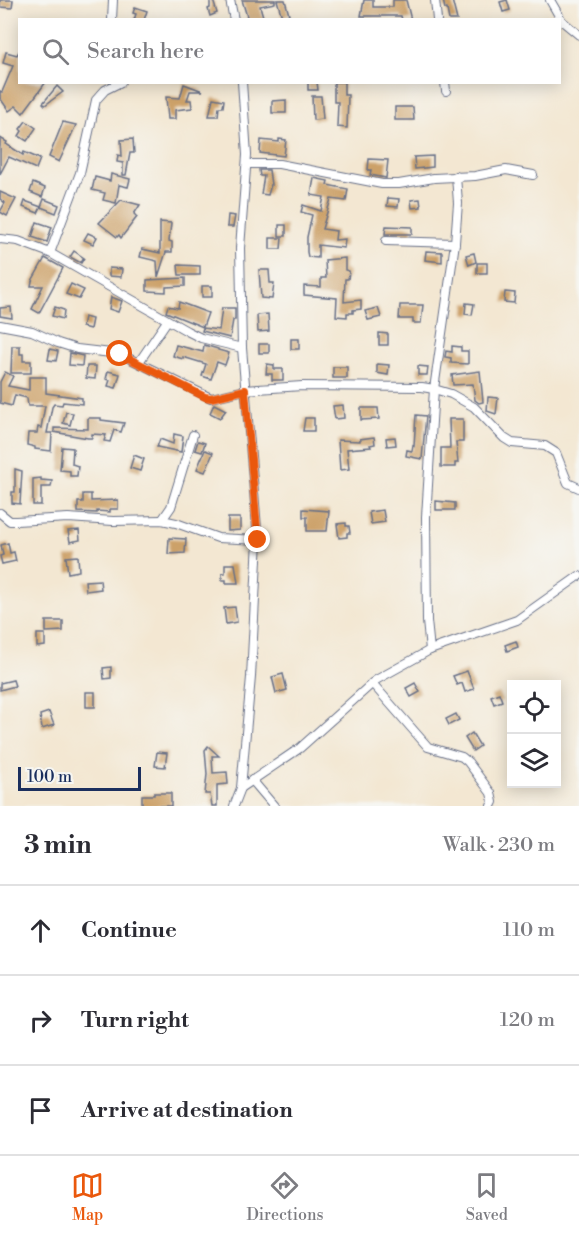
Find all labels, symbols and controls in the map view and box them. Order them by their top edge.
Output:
search box [18,18,561,84]
icon: search [39,35,72,68]
text: Search here [87,38,204,65]
route start [106,340,132,366]
route end [244,526,270,552]
map controls [507,680,561,788]
button: locate [507,680,561,734]
button: layers [507,734,561,788]
scale bar [18,764,141,792]
text: 100 m [27,767,72,787]
text: 3 min [24,829,92,861]
text: Walk · 230 m [443,833,555,858]
icon: ahead [24,914,57,947]
text: Continue [81,917,177,944]
text: 110 m [503,918,555,943]
icon: right [24,1004,57,1037]
text: Turn right [81,1007,189,1034]
text: 120 m [500,1008,555,1033]
icon: arrive [24,1094,57,1127]
text: Arrive at destination [81,1097,293,1124]
tab: Map [71,1169,104,1225]
tab: Directions [246,1169,324,1225]
tab: Saved [466,1169,508,1225]

